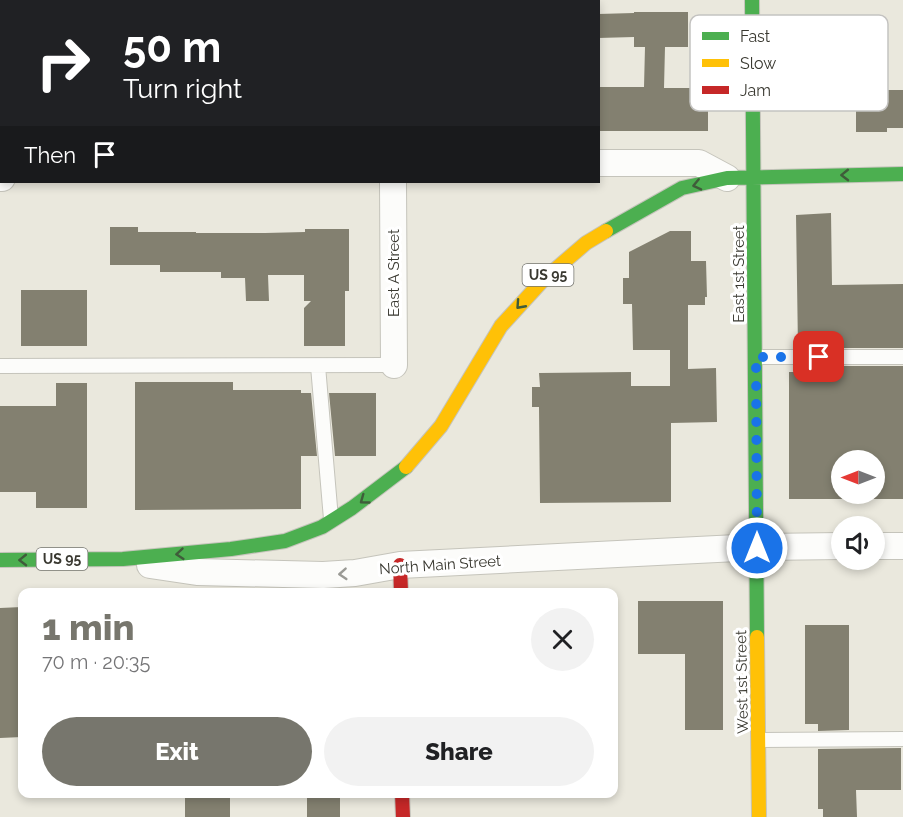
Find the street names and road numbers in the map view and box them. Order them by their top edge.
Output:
street label: East 1st Street [730,225,748,323]
street label: East A Street [385,229,403,317]
road number: US 95 [522,264,574,286]
road number: US 95 [36,548,88,570]
street label: North Main Street [379,552,501,578]
street label: West 1st Street [732,630,752,734]

